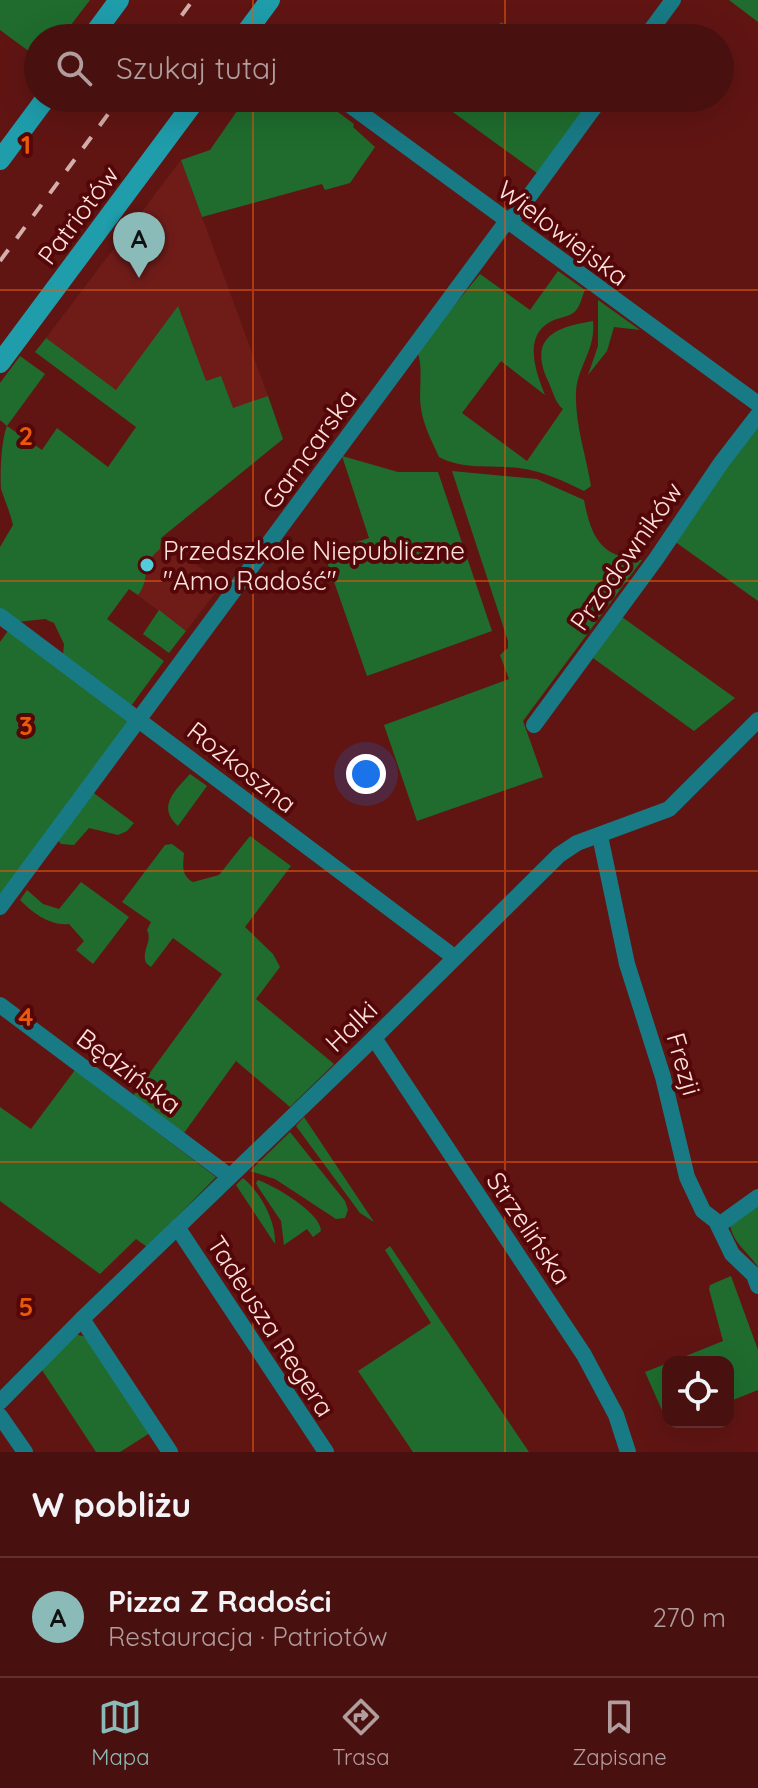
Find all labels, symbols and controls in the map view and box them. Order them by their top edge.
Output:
search box [24,24,734,112]
icon: search [52,46,96,90]
text: Szukaj tutaj [116,49,278,87]
text: 1 [21,128,31,161]
street label: Patriotów [30,159,126,271]
street label: Wielowiejska [491,173,635,293]
pin: A [113,212,165,278]
street label: Garncarska [254,383,364,515]
text: 2 [19,419,33,452]
street label: Przodowników [563,475,689,637]
place label: Przedszkole Niepubliczne "Amo Radość" [163,534,465,597]
marker: Przedszkole Niepubliczne "Amo Radość" [138,556,156,574]
text: 3 [19,709,33,742]
street label: Rozkoszna [181,714,303,820]
your location [346,754,386,794]
street label: Halki [318,993,384,1059]
text: 4 [18,1000,34,1033]
street label: Będzińska [70,1021,188,1121]
street label: Frezji [659,1029,709,1099]
street label: Strzelińska [479,1165,579,1291]
street label: Tadeusza Regera [200,1229,342,1423]
text: 5 [19,1290,33,1323]
map controls [662,1356,734,1428]
button: locate [662,1356,734,1428]
text: W pobliżu [32,1483,191,1526]
text: Pizza Z Radości [108,1582,332,1620]
text: A [50,1601,66,1634]
text: 270 m [652,1601,726,1634]
text: Restauracja · Patriotów [108,1620,388,1653]
tab: Mapa [91,1695,150,1771]
tab: Trasa [332,1695,390,1771]
tab: Zapisane [572,1695,667,1771]

